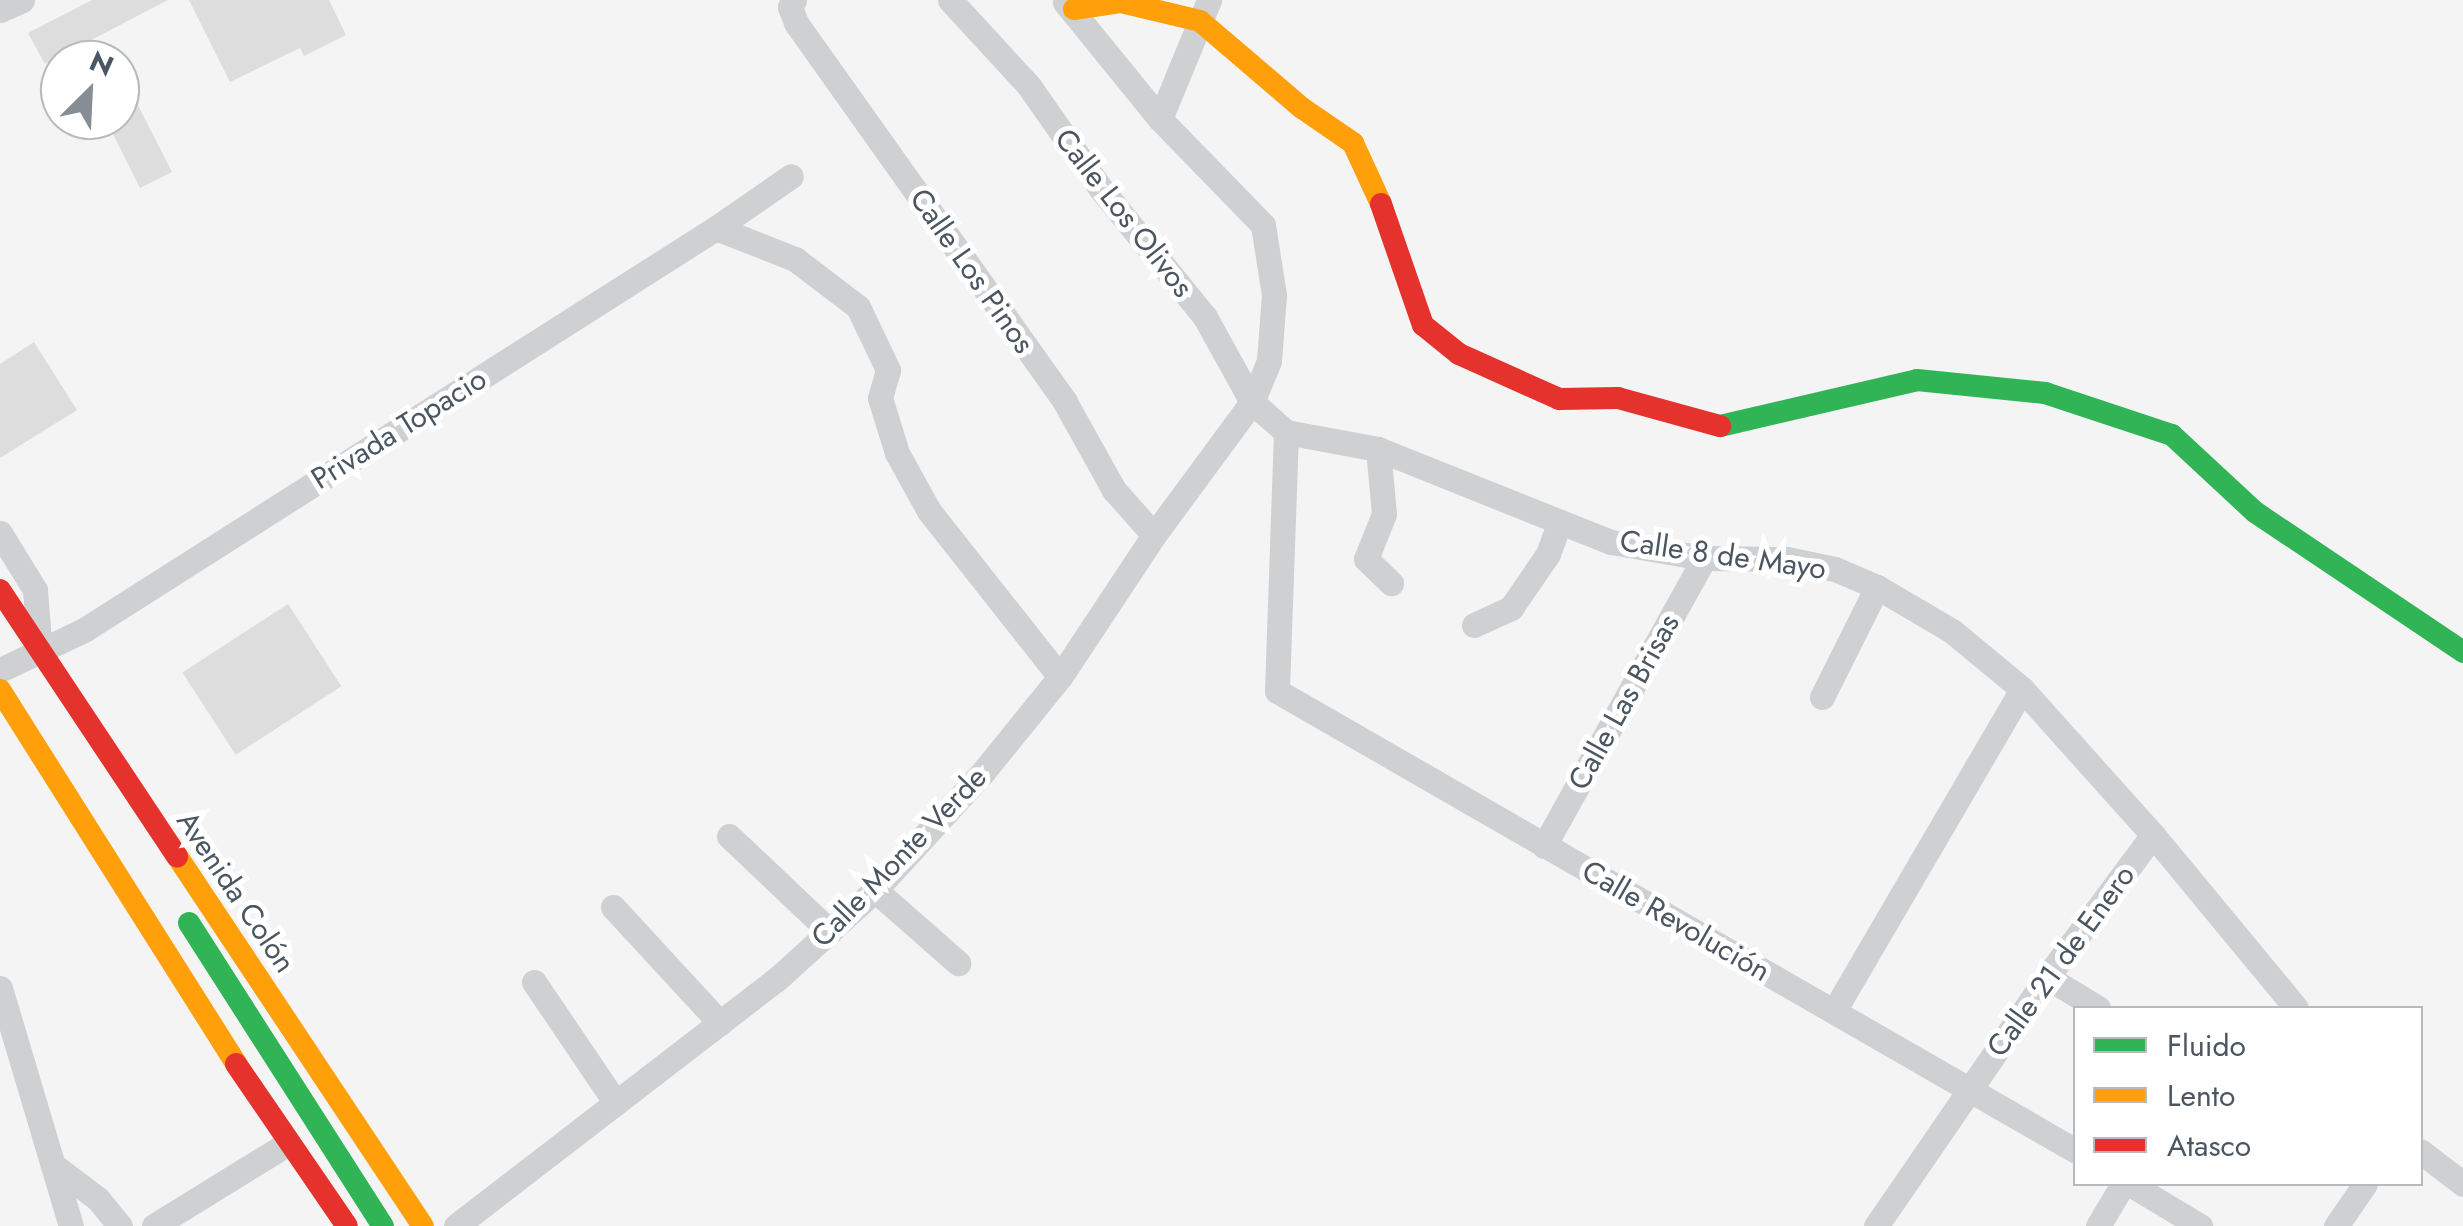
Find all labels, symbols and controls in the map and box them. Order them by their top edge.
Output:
north arrow [40,40,140,140]
text: N [83,41,120,87]
street label: Calle Los Olivos [1047,122,1201,304]
street label: Calle Los Pinos [902,182,1042,360]
street label: Privada Topacio [305,361,493,497]
street label: Calle 8 de Mayo [1618,523,1828,587]
street label: Calle Las Brisas [1561,608,1687,796]
street label: Calle Monte Verde [804,759,994,955]
street label: Avenida Colón [169,805,303,979]
street label: Calle Revolución [1576,853,1776,989]
street label: Calle 21 de Enero [1979,858,2143,1064]
legend [2073,1006,2423,1186]
text: Fluido [2167,1024,2246,1067]
text: Lento [2167,1074,2235,1117]
text: Atasco [2167,1124,2251,1167]

